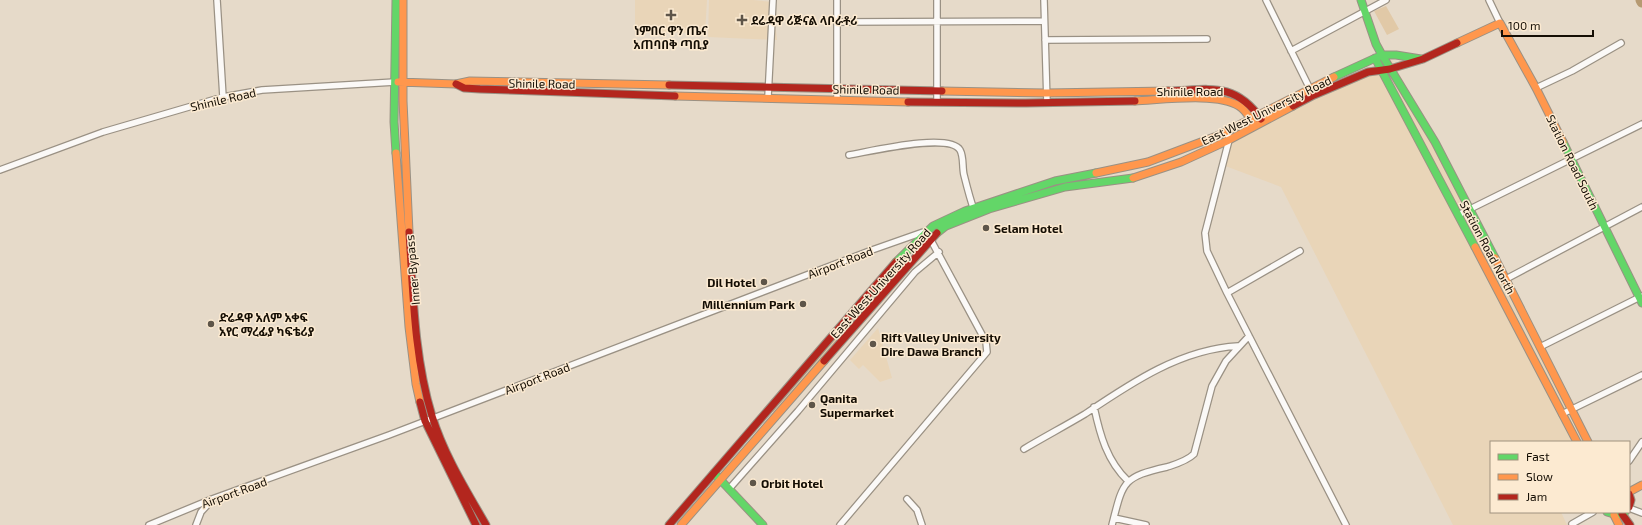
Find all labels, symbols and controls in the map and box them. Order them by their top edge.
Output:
marker: ነምበር ዋን ጤና አጠባበቅ ጣቢያ [665,9,677,21]
scale bar [1502,12,1593,38]
place label: ደሬዳዋ ሪጅናል ላቦራቶሪ [751,13,858,27]
marker: ደሬዳዋ ሪጅናል ላቦራቶሪ [736,14,748,26]
text: 100 m [1508,18,1540,32]
place label: ነምበር ዋን ጤና አጠባበቅ ጣቢያ [633,23,709,51]
street label: East West University Road [1199,72,1333,148]
street label: Shinile Road [508,75,576,91]
street label: Shinile Road [832,81,900,97]
street label: Shinile Road [1157,84,1223,98]
street label: Shinile Road [189,85,257,113]
street label: Station Road South [1544,112,1602,212]
street label: Station Road North [1457,198,1519,296]
place label: Selam Hotel [994,221,1063,235]
marker: Selam Hotel [981,223,991,233]
street label: East West University Road [827,225,933,341]
street label: Inner Bypass [402,234,422,306]
street label: Airport Road [805,243,875,281]
place label: Dil Hotel [707,275,756,289]
marker: Dil Hotel [759,277,769,287]
place label: Millennium Park [702,297,795,311]
marker: Millennium Park [798,299,808,309]
place label: ድሬዳዋ አለም አቀፍ አየር ማረፊያ ካፍቴሪያ [219,310,315,338]
marker: ድሬዳዋ አለም አቀፍ አየር ማረፊያ ካፍቴሪያ [206,319,216,329]
place label: Rift Valley University Dire Dawa Branch [881,330,1001,358]
marker: Rift Valley University Dire Dawa Branch [868,339,878,349]
street label: Airport Road [502,359,572,397]
place label: Qanita Supermarket [820,391,894,419]
marker: Qanita Supermarket [807,400,817,410]
legend [1490,441,1630,513]
text: Fast [1526,449,1550,463]
text: Slow [1526,469,1553,483]
street label: Airport Road [199,474,269,510]
place label: Orbit Hotel [761,476,823,490]
marker: Orbit Hotel [748,478,758,488]
text: Jam [1526,489,1547,503]

